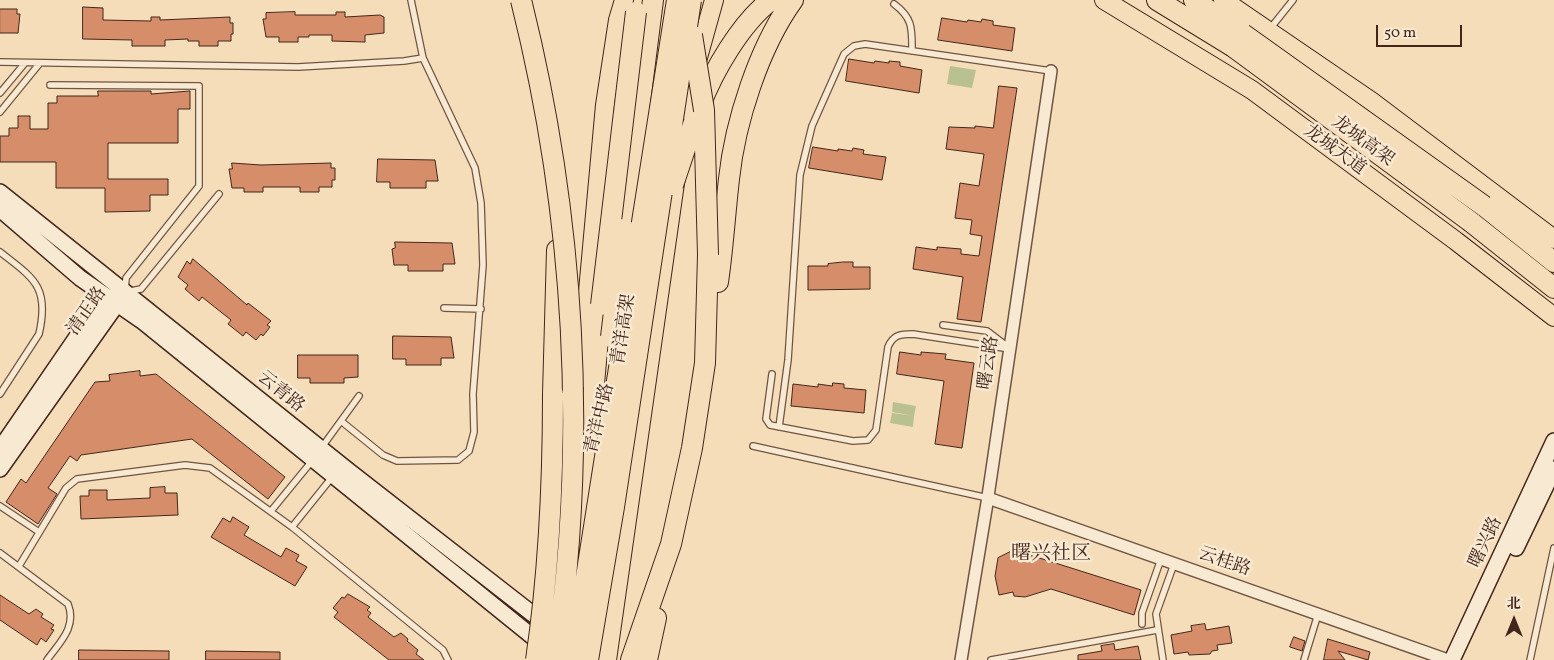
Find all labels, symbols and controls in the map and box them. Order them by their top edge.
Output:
scale bar [1379,15,1465,47]
text: 50 m [1384,23,1416,44]
street label: 龙城高架 [1327,112,1397,172]
street label: 龙城大道 [1299,121,1369,181]
street label: 清正路 [64,284,112,340]
street label: 青洋高架 [609,293,641,367]
street label: 曙云路 [976,335,1004,391]
street label: 云青路 [252,368,308,418]
street label: 青洋中路 [582,381,620,457]
street label: 曙兴路 [1466,514,1508,572]
district label: 曙兴社区 [1011,543,1091,567]
street label: 云桂路 [1195,544,1253,582]
north arrow [1489,595,1539,645]
text: 北 [1507,595,1521,614]

